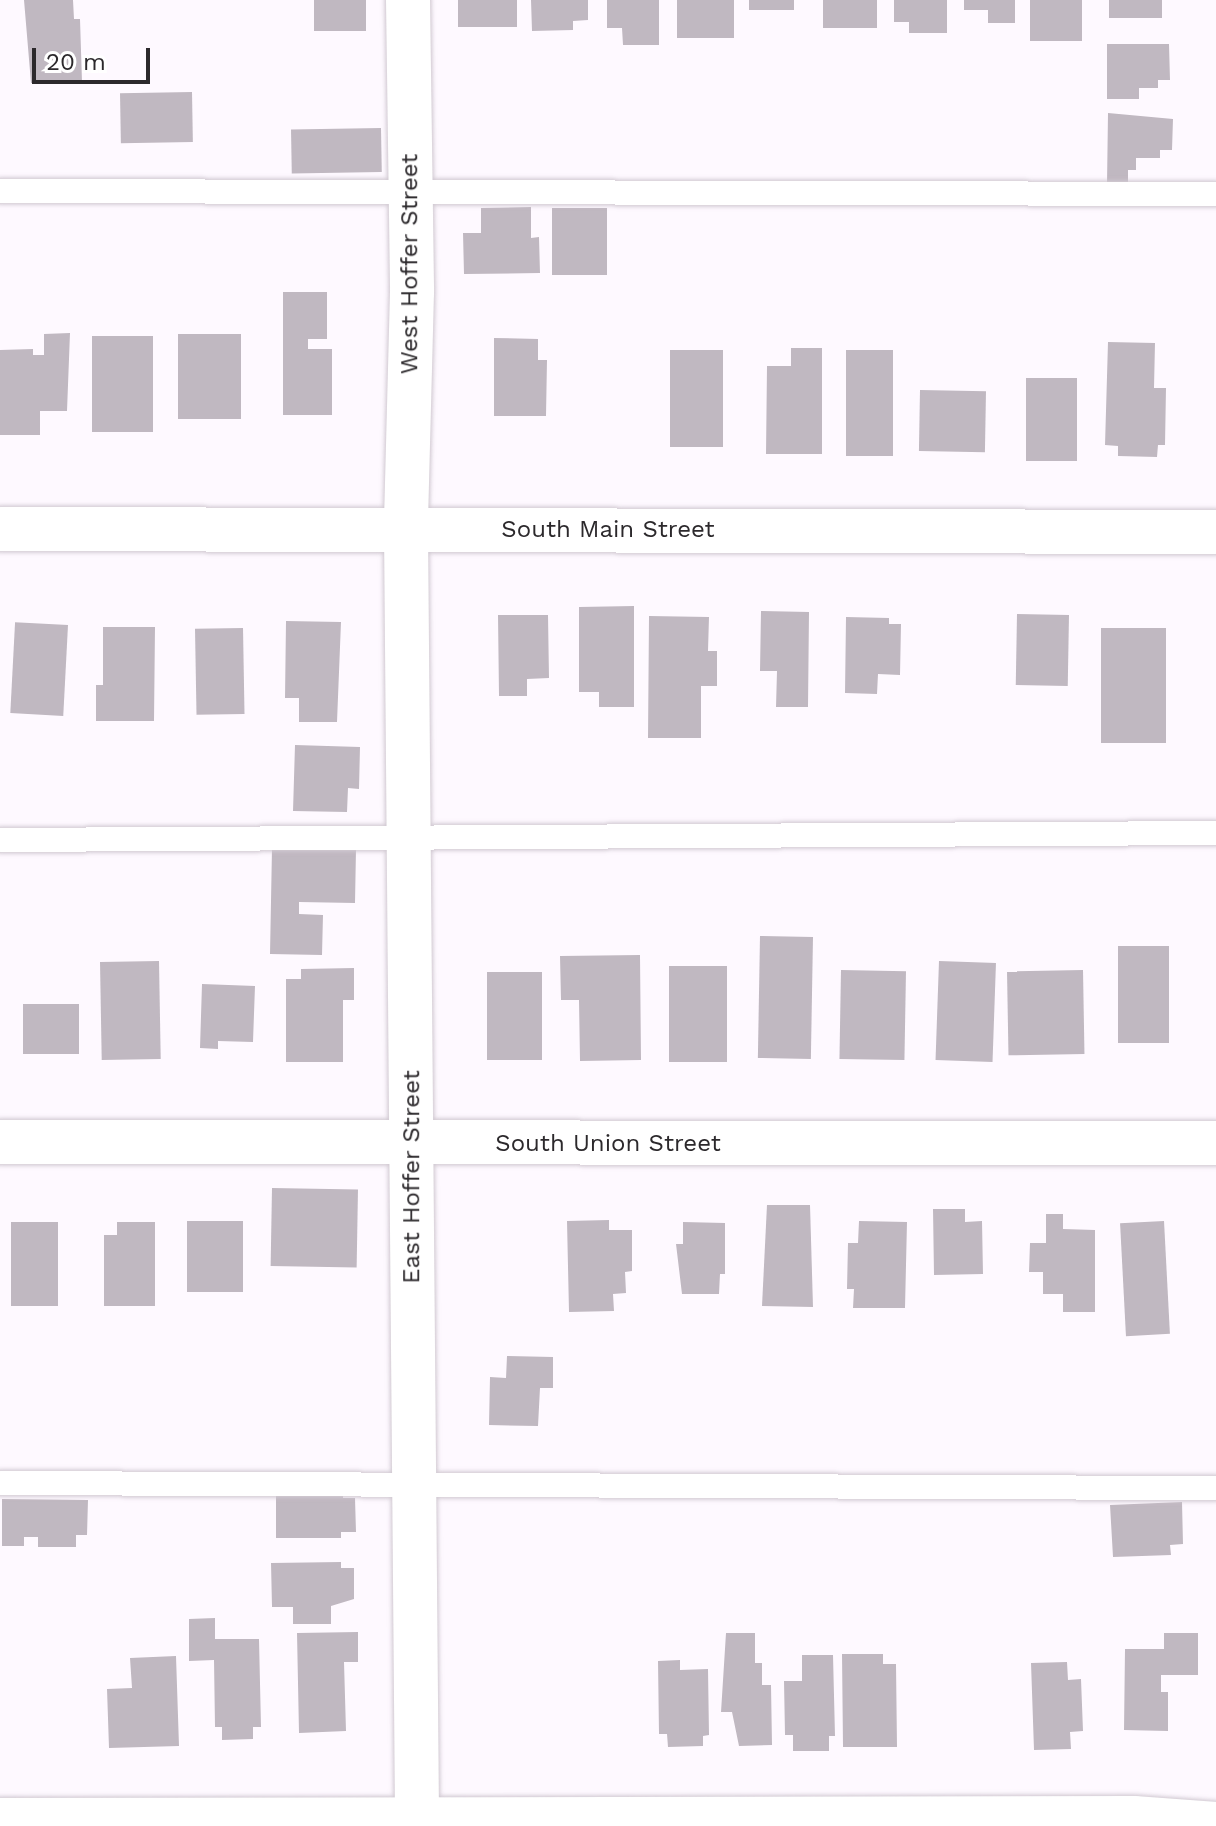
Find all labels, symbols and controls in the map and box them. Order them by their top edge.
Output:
scale bar [36,32,154,82]
text: 20 m [46,48,106,76]
street label: West Hoffer Street [396,153,424,375]
street label: South Main Street [501,516,715,544]
street label: East Hoffer Street [398,1070,426,1284]
street label: South Union Street [495,1130,721,1158]

